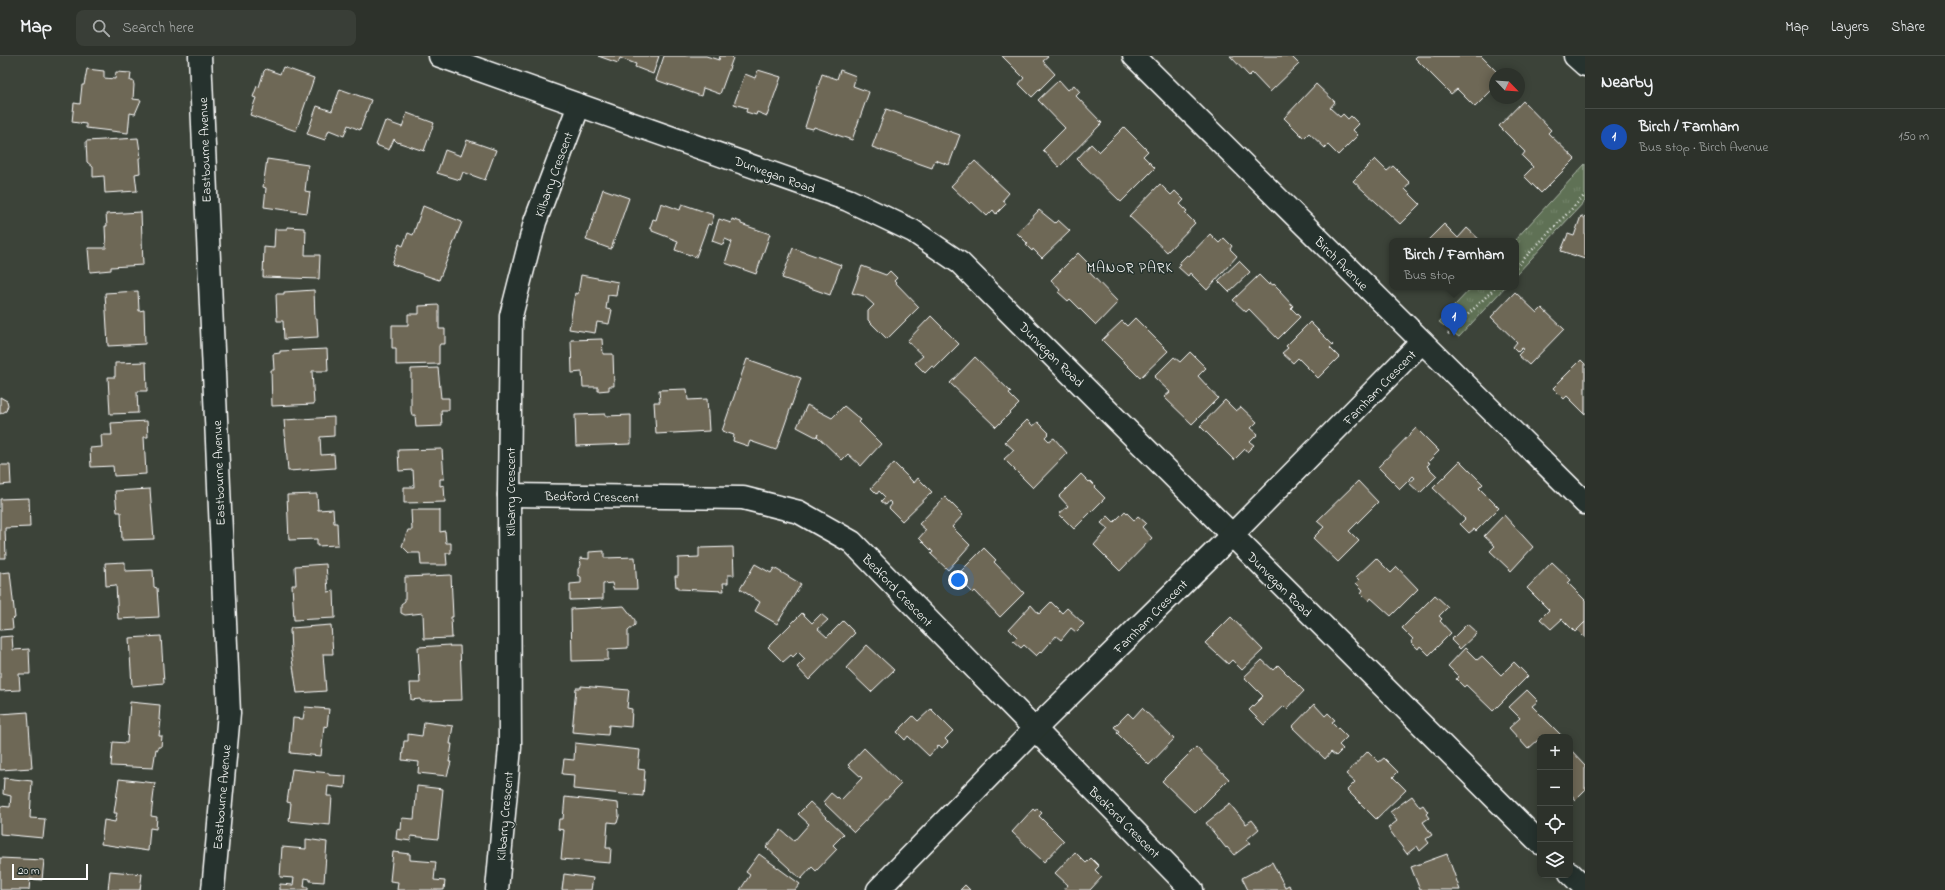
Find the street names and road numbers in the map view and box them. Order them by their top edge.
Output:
street label: Eastbourne Avenue [194,97,217,203]
street label: Kilbarry Crescent [530,129,580,220]
street label: Dunvegan Road [730,152,819,200]
street label: Birch Avenue [1309,232,1372,295]
street label: Dunvegan Road [1013,317,1088,393]
street label: Farnham Crescent [1338,346,1422,431]
street label: Eastbourne Avenue [208,420,231,526]
street label: Kilbarry Crescent [502,447,522,537]
street label: Bedford Crescent [544,487,640,508]
street label: Dunvegan Road [1241,547,1316,623]
street label: Bedford Crescent [857,550,937,632]
street label: Farnham Crescent [1109,575,1193,659]
street label: Eastbourne Avenue [208,744,237,850]
street label: Kilbarry Crescent [492,770,520,861]
street label: Bedford Crescent [1083,782,1164,864]

